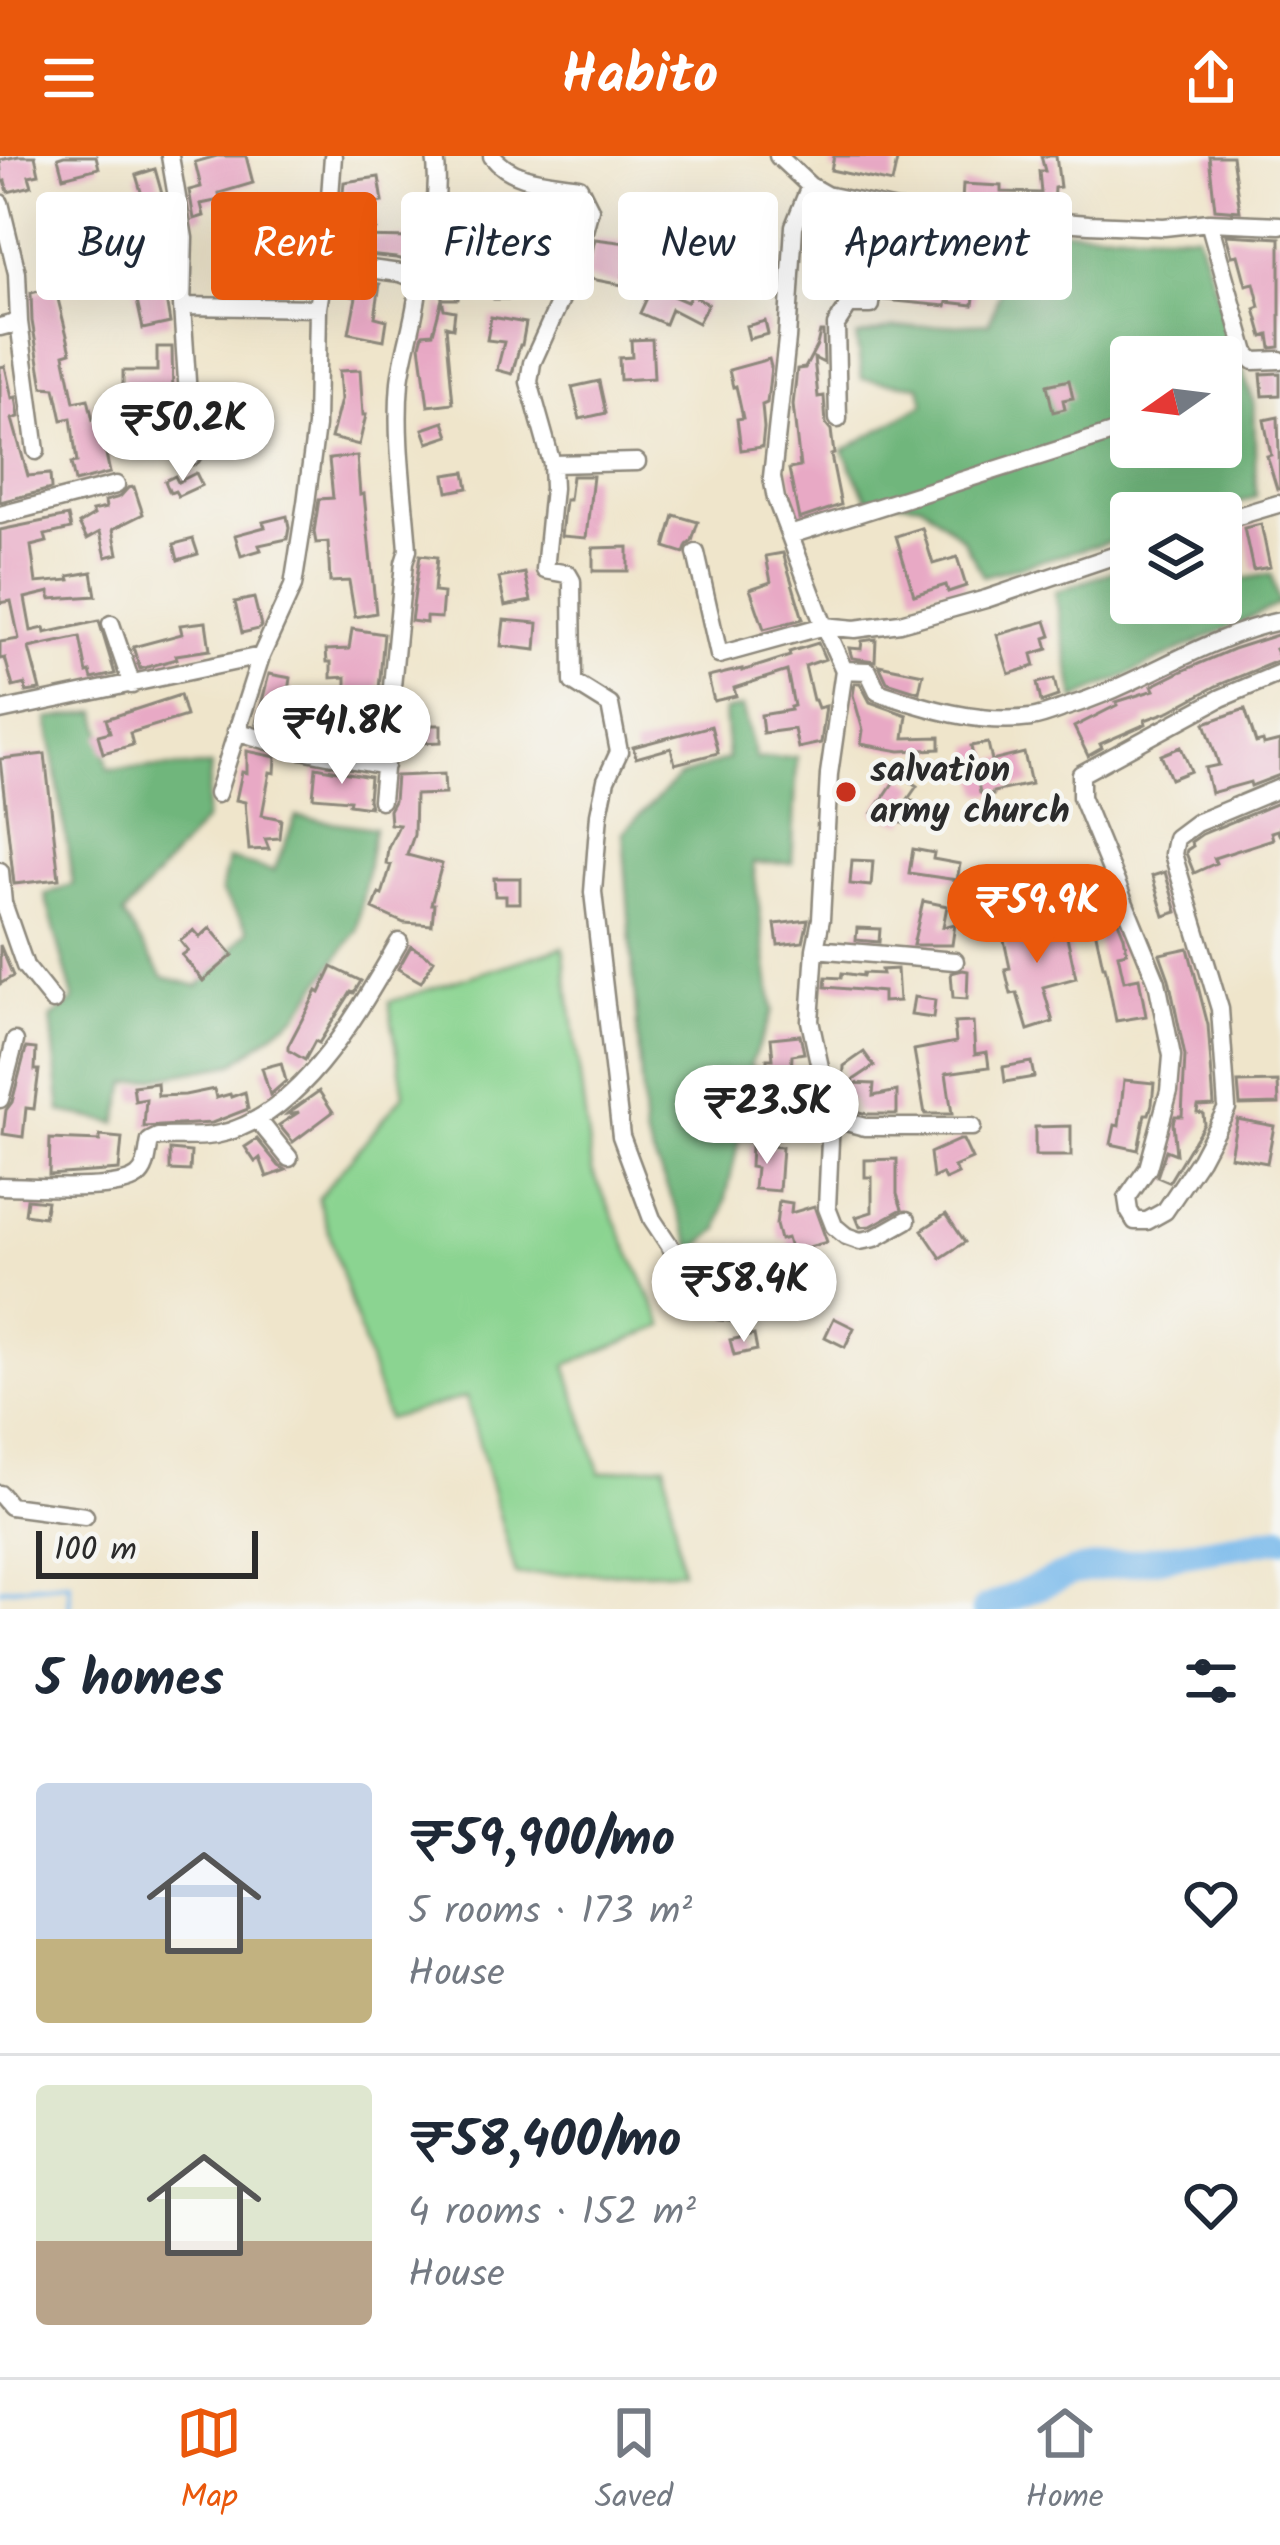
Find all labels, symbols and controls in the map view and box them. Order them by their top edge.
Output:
text: Habito [562,35,718,121]
icon: menu [36,45,102,111]
icon: share [1178,45,1244,111]
chip: Buy [36,192,187,300]
chip: Rent [211,192,377,300]
chip: Filters [401,192,594,300]
chip: New [618,192,778,300]
chip: Apartment [802,192,1072,300]
north arrow [1110,336,1242,468]
map controls [1110,336,1242,624]
pin: ₹50.2K [85,382,281,484]
text: ₹50.2K [118,390,248,452]
button: layers [1110,492,1242,624]
pin: ₹41.8K [244,685,440,787]
text: ₹41.8K [281,693,403,755]
place label: salvation army church [870,743,1070,841]
marker: salvation army church [833,779,859,805]
pin: ₹59.9K [939,864,1135,966]
text: ₹59.9K [974,872,1100,934]
pin: ₹23.5K [669,1065,865,1167]
text: ₹23.5K [702,1073,832,1135]
pin: ₹58.4K [646,1243,842,1345]
text: ₹58.4K [679,1251,809,1313]
scale bar [36,1525,258,1578]
text: 100 m [54,1525,137,1578]
text: 5 homes [36,1641,224,1722]
icon: filters [1178,1648,1244,1714]
text: ₹59,900/mo [408,1801,675,1882]
icon: home [132,1831,276,1975]
icon: heart [1178,1870,1244,1936]
text: 5 rooms · 173 m² [408,1882,692,1944]
text: House [408,1944,505,2006]
text: ₹58,400/mo [408,2102,681,2183]
icon: home [132,2133,276,2277]
icon: heart [1178,2172,1244,2238]
text: 4 rooms · 152 m² [408,2183,696,2245]
text: House [408,2245,505,2307]
tab: Map [176,2400,242,2525]
tab: Saved [595,2400,673,2525]
tab: Home [1026,2400,1104,2525]

